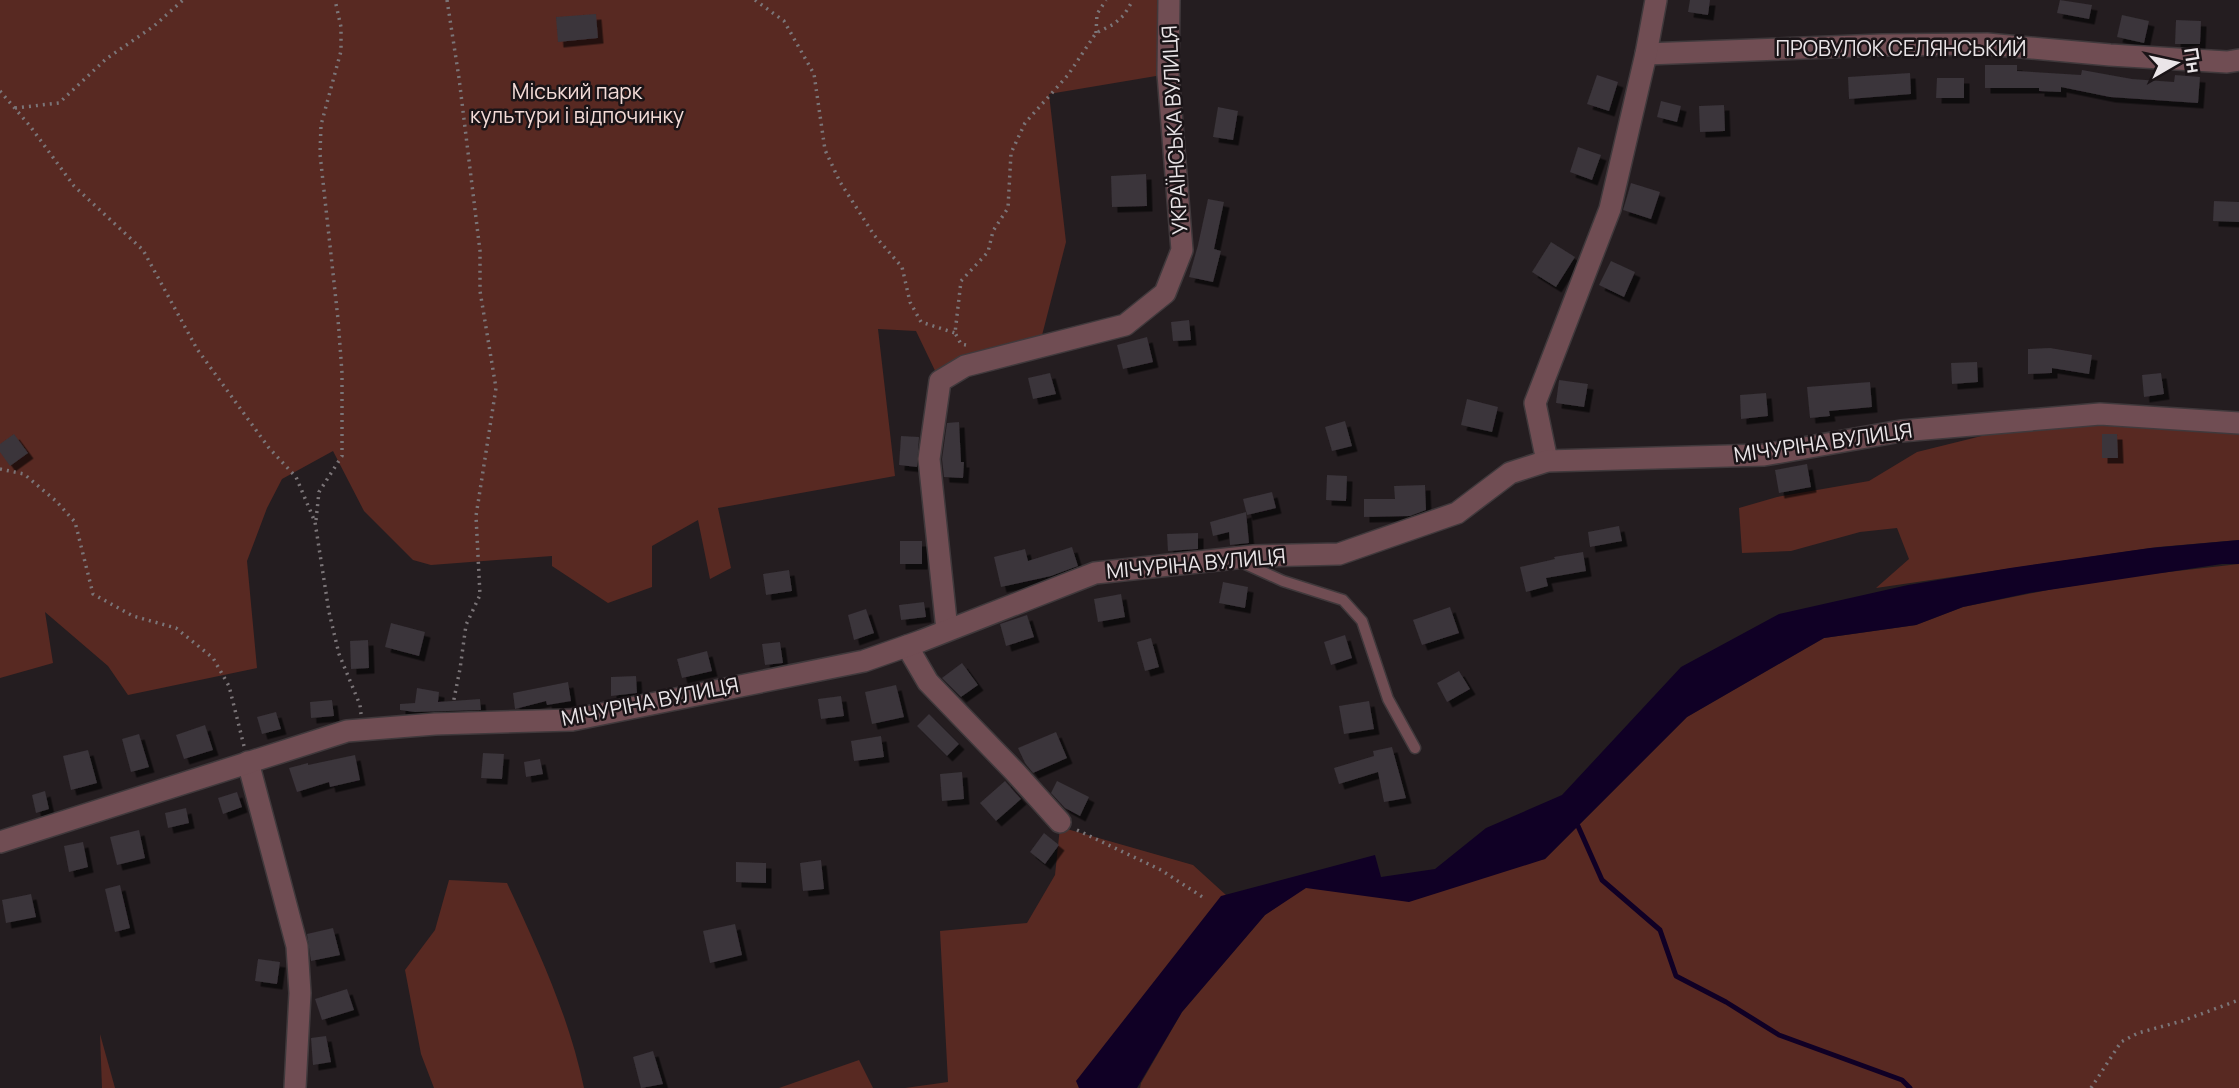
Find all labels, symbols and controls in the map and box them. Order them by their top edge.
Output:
street label: УКРАЇНСЬКА ВУЛИЦЯ [1155,25,1193,235]
north arrow [2141,28,2211,98]
street label: ПРОВУЛОК СЕЛЯНСЬКИЙ [1776,34,2026,62]
text: Пн [2178,46,2208,75]
park label: Міський парк культури і відпочинку [470,77,684,129]
street label: МІЧУРІНА ВУЛИЦЯ [1732,416,1914,468]
street label: МІЧУРІНА ВУЛИЦЯ [1105,541,1287,585]
street label: МІЧУРІНА ВУЛИЦЯ [559,670,741,732]

